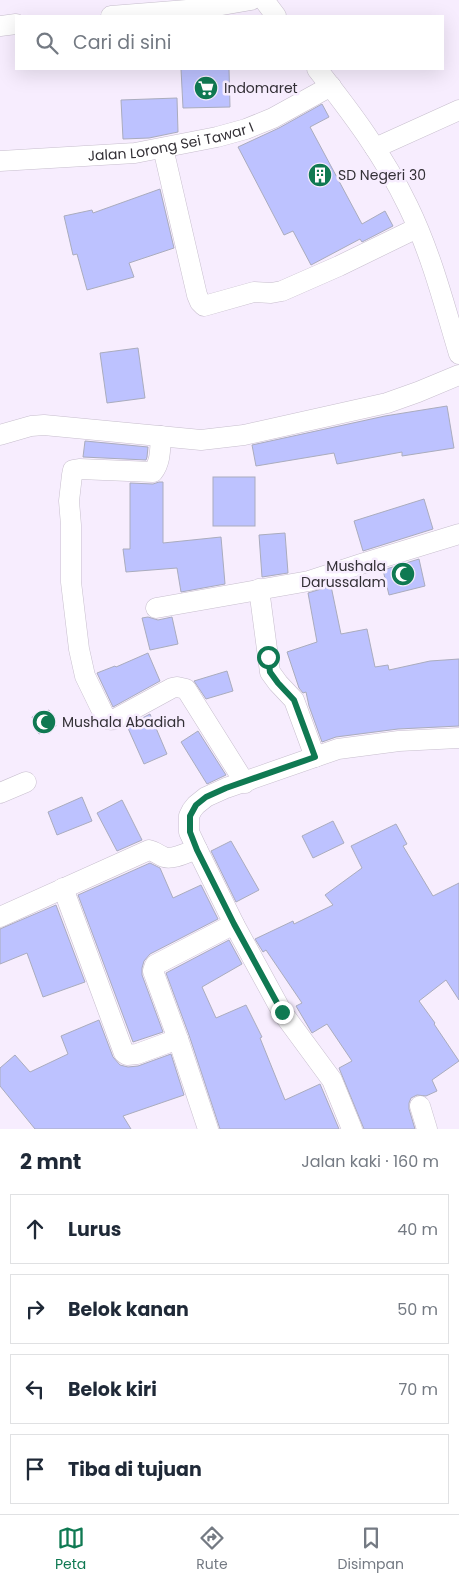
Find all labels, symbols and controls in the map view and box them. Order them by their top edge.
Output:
search box [15,15,444,70]
icon: search [33,29,61,57]
text: Cari di sini [73,29,171,56]
supermarket icon: Indomaret [193,75,219,101]
place label: Indomaret [224,78,298,98]
street label: Jalan Lorong Sei Tawar I [87,117,257,166]
building icon: SD Negeri 30 [307,162,333,188]
place label: SD Negeri 30 [338,165,426,185]
place label: Mushala Darussalam [301,556,386,592]
mosque icon: Mushala Darussalam [390,561,416,587]
route start [257,646,280,669]
mosque icon: Mushala Abadiah [31,709,57,735]
place label: Mushala Abadiah [62,712,185,732]
route end [271,1001,294,1024]
text: 2 mnt [20,1147,81,1176]
text: Jalan kaki · 160 m [301,1150,439,1173]
icon: ahead [21,1215,49,1243]
text: Lurus [68,1216,121,1243]
text: 40 m [397,1218,438,1241]
icon: right [21,1295,49,1323]
text: Belok kanan [68,1296,189,1323]
text: 50 m [397,1298,438,1321]
icon: left [21,1375,49,1403]
text: Belok kiri [68,1376,157,1403]
text: 70 m [398,1378,438,1401]
icon: arrive [21,1455,49,1483]
text: Tiba di tujuan [68,1456,202,1483]
tab: Peta [55,1524,86,1575]
tab: Rute [196,1524,228,1575]
tab: Disimpan [338,1524,404,1575]

